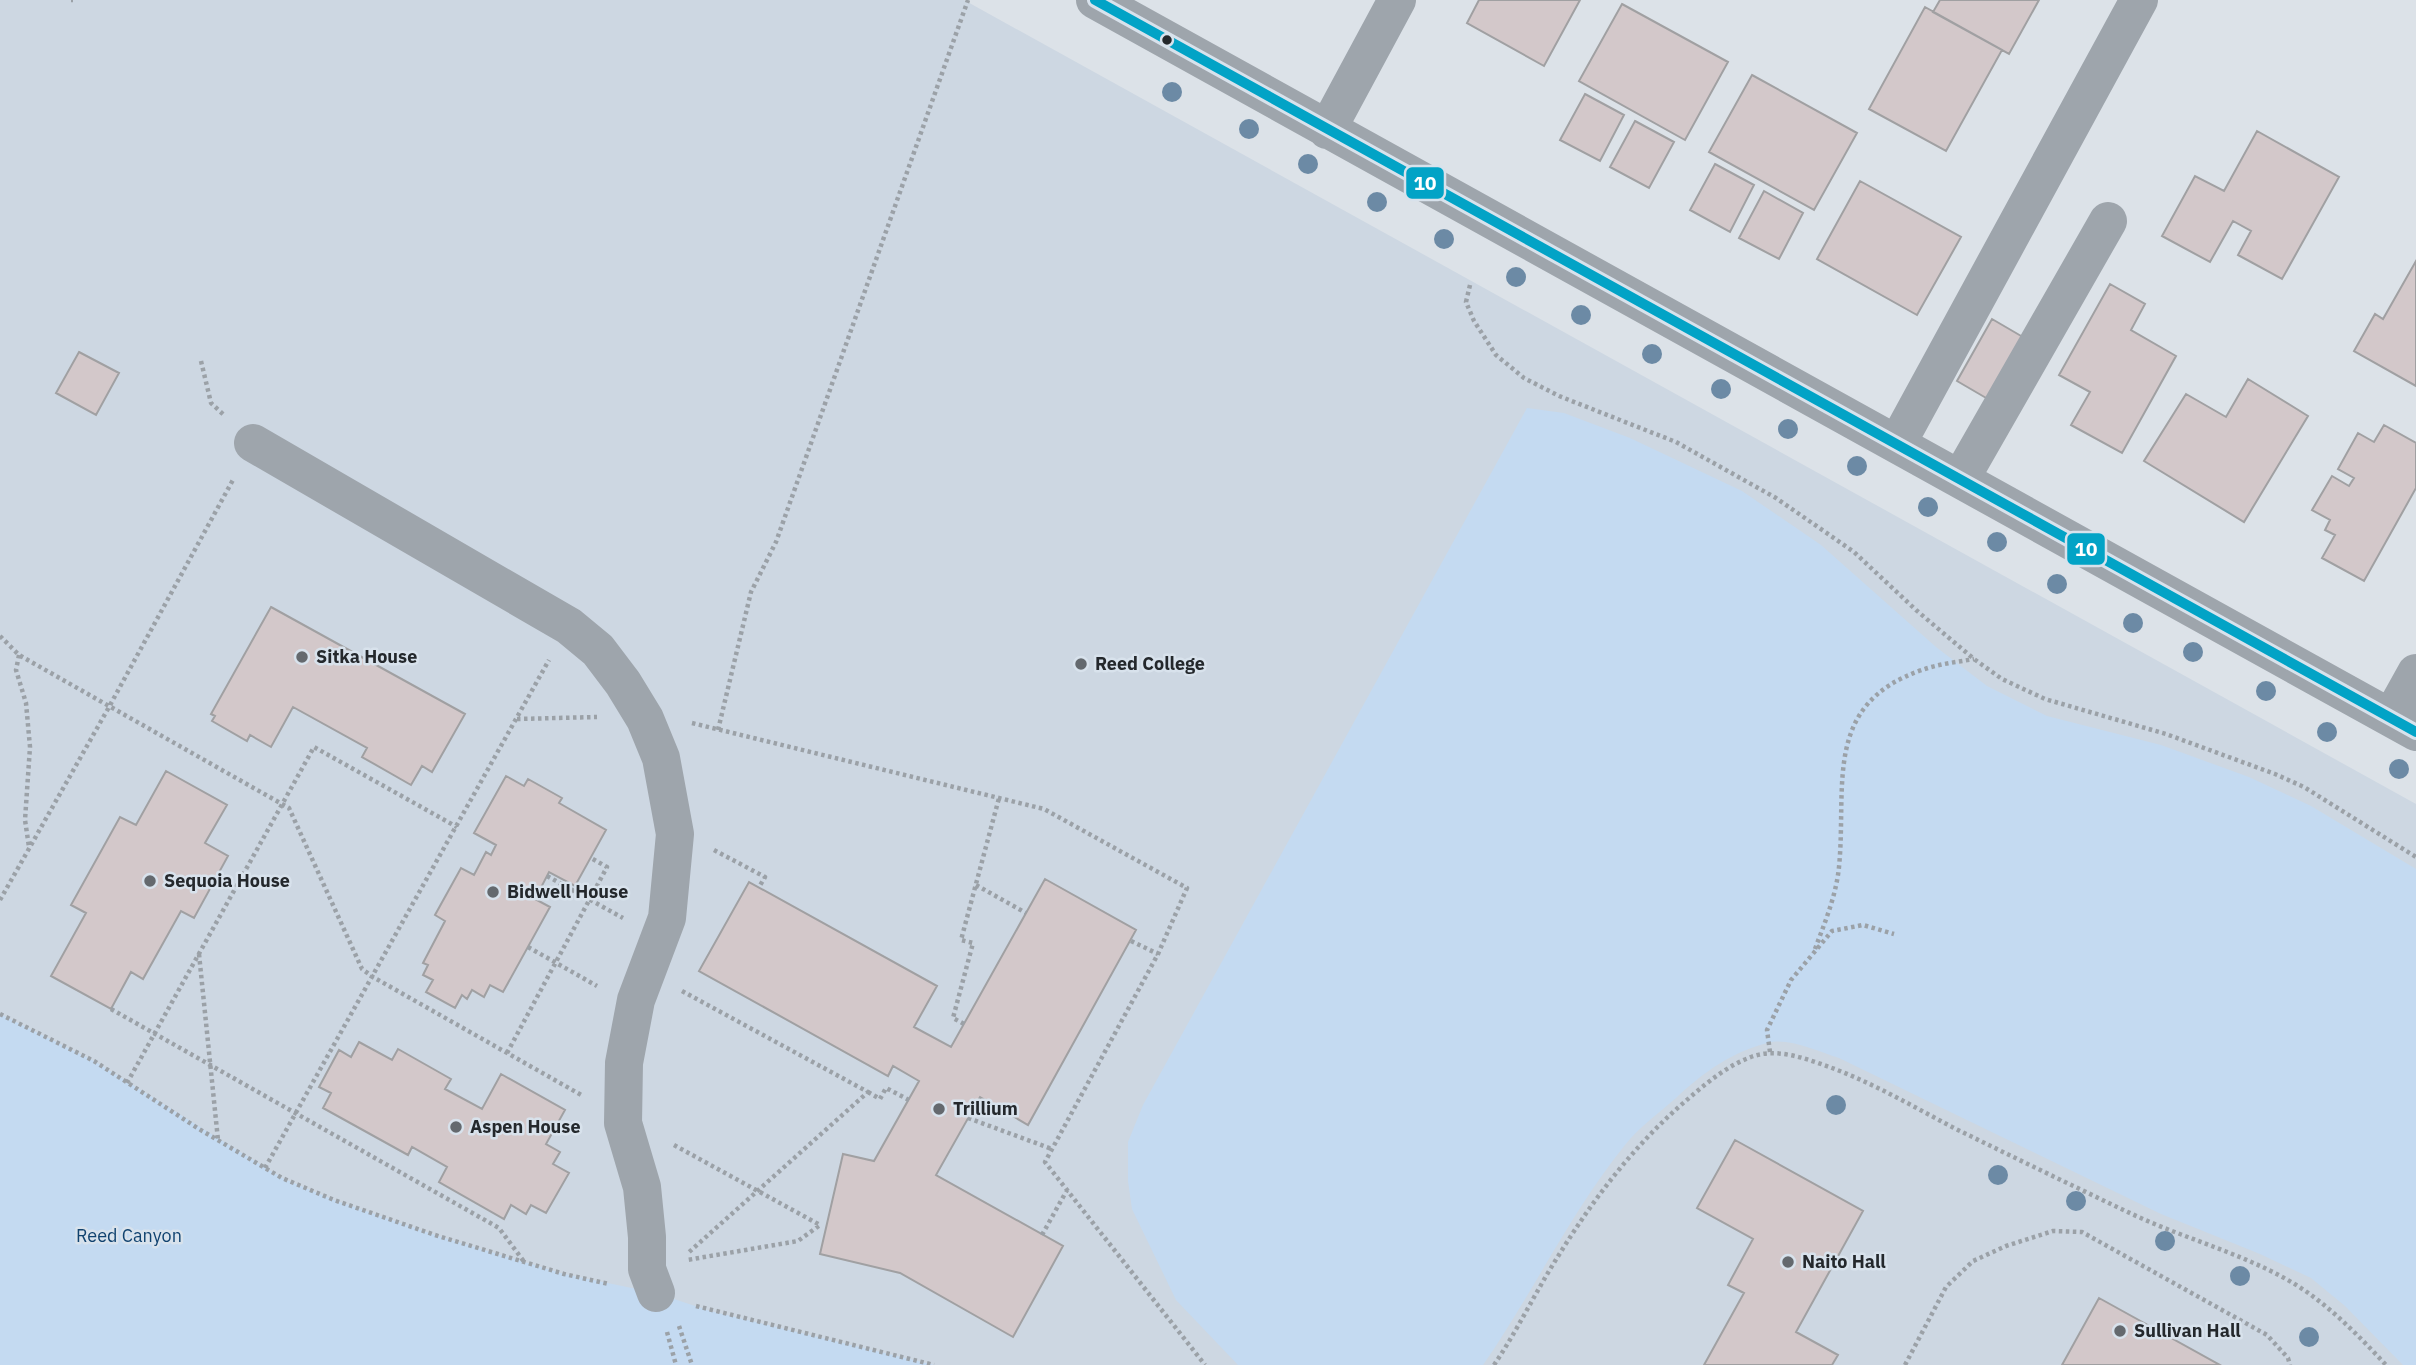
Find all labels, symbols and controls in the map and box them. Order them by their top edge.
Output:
unlabelled marker [1160,33,1174,47]
line badge: 10 [1405,166,1445,200]
text: 10 [1414,171,1436,195]
line badge: 10 [2066,532,2106,566]
text: 10 [2075,537,2097,561]
place label: Sitka House [316,645,417,668]
marker: Sitka House [294,649,310,665]
place label: Reed College [1095,652,1205,675]
marker: Reed College [1073,656,1089,672]
place label: Sequoia House [164,869,290,892]
marker: Sequoia House [142,873,158,889]
place label: Bidwell House [507,880,628,903]
marker: Bidwell House [485,884,501,900]
place label: Trillium [953,1097,1018,1120]
marker: Trillium [931,1101,947,1117]
place label: Aspen House [470,1115,581,1138]
marker: Aspen House [448,1119,464,1135]
park label: Reed Canyon [76,1224,182,1247]
place label: Naito Hall [1802,1250,1886,1273]
marker: Naito Hall [1780,1254,1796,1270]
place label: Sullivan Hall [2134,1319,2241,1342]
marker: Sullivan Hall [2112,1323,2128,1339]

